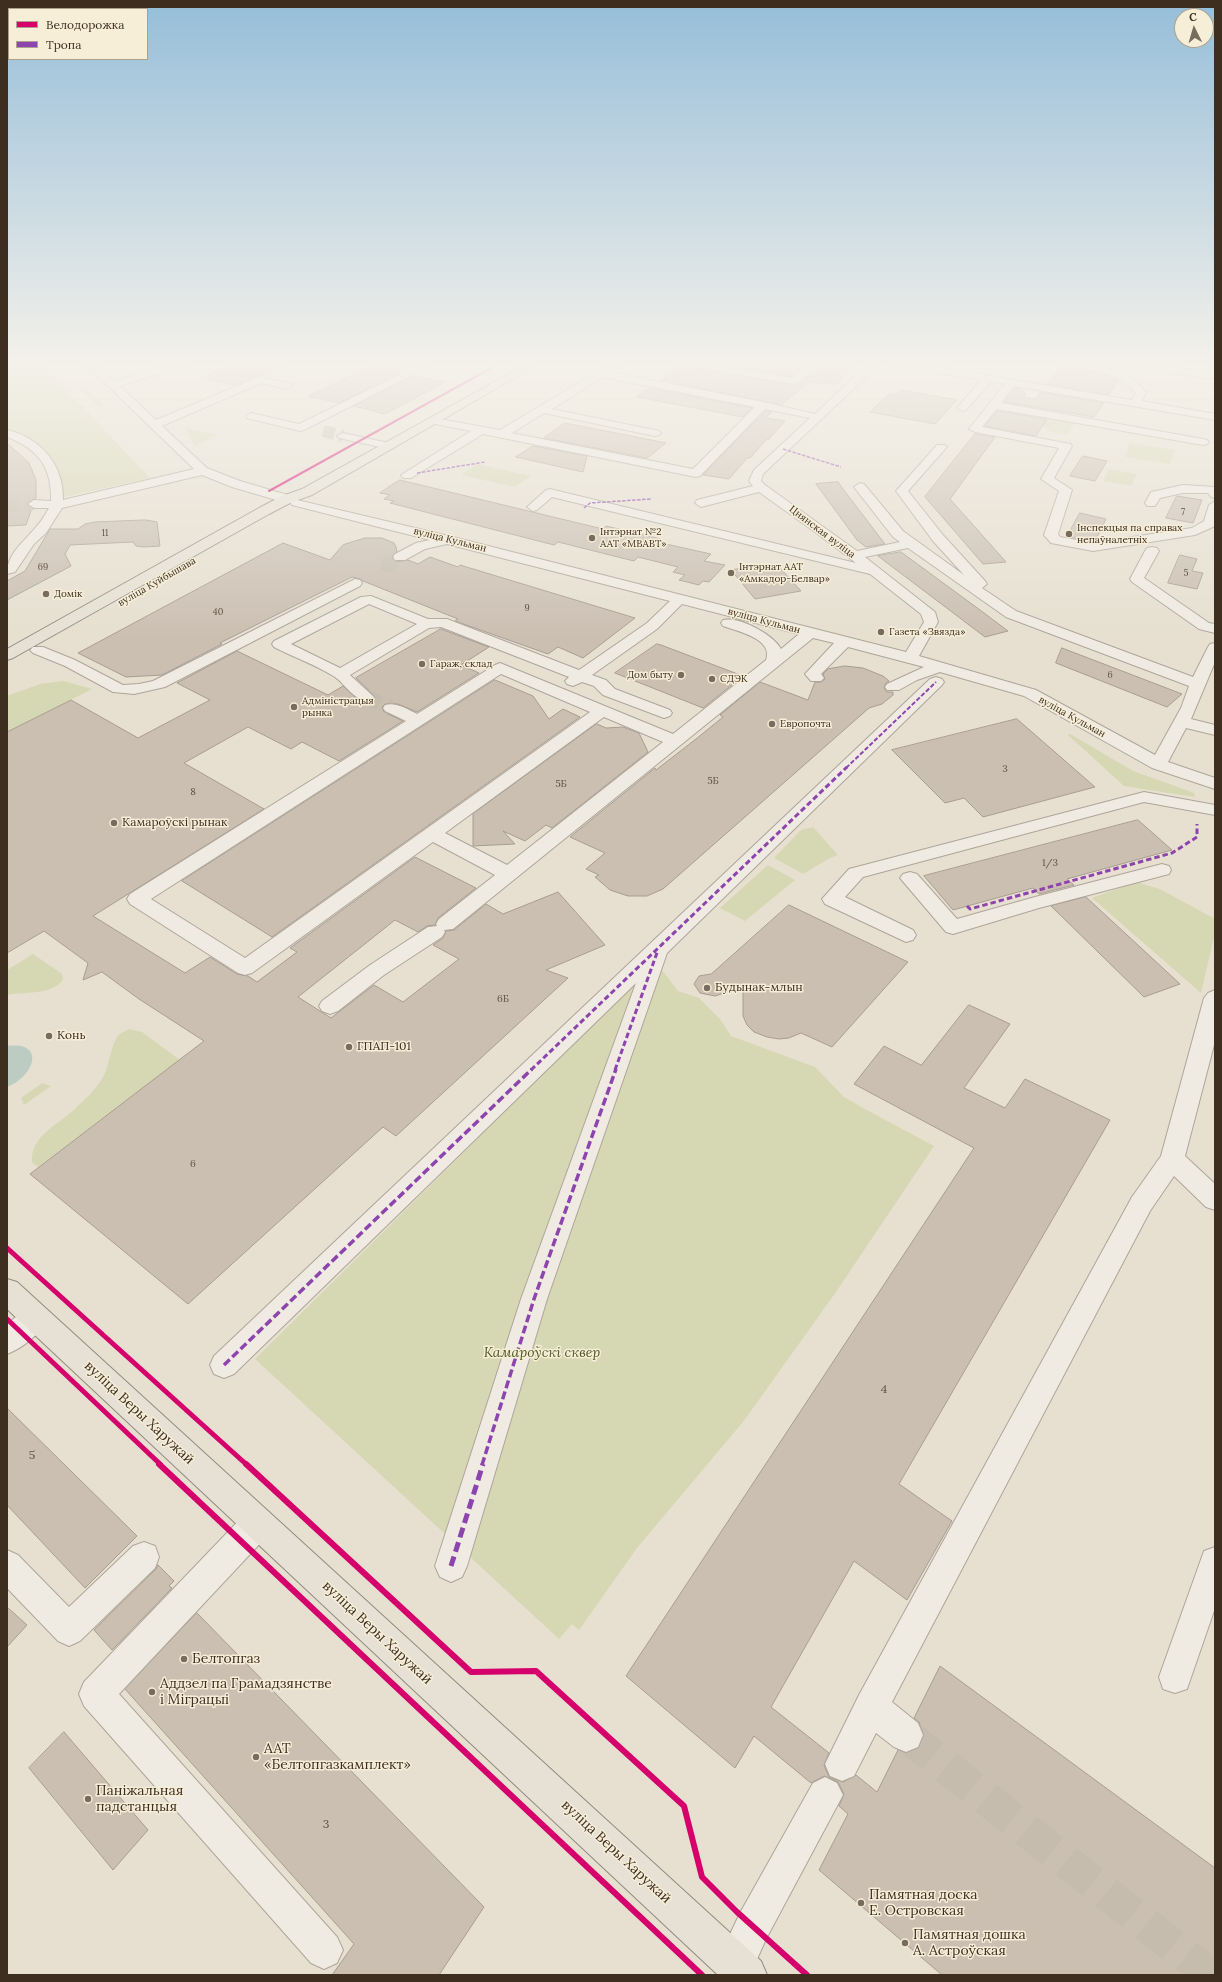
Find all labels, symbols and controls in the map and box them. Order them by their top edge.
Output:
legend [8,8,148,60]
north arrow [1174,8,1214,48]
text: С [1189,10,1197,24]
text: Велодорожка [46,17,124,32]
text: Тропа [46,37,81,52]
street label: Цнянская вуліца [787,503,857,561]
house number: 7 [1181,507,1185,517]
place label: Інспекцыя па справах непаўналетніх [1077,522,1183,546]
street label: вуліца Кульман [412,525,488,555]
place label: Інтэрнат №2 ААТ «МВАВТ» [600,526,667,550]
house number: 11 [102,528,108,538]
marker: Інспекцыя па справах непаўналетніх [1064,529,1074,539]
marker: Інтэрнат №2 ААТ «МВАВТ» [587,533,597,543]
street label: вуліца Куйбышава [116,555,198,609]
place label: Інтэрнат ААТ «Амкадор-Белвар» [739,561,830,584]
house number: 69 [38,562,48,572]
marker: Інтэрнат ААТ «Амкадор-Белвар» [726,568,736,578]
house number: 5 [1184,568,1188,578]
place label: Домік [54,588,82,600]
marker: Домік [41,589,51,599]
house number: 9 [524,603,530,613]
street label: вуліца Кульман [726,606,802,636]
house number: 40 [213,607,223,617]
place label: Газета «Звязда» [889,626,965,638]
marker: Газета «Звязда» [876,627,886,637]
place label: Гараж, склад [430,658,492,670]
marker: Гараж, склад [417,659,427,669]
place label: Дом быту [627,669,673,681]
marker: Дом быту [676,670,686,680]
house number: 6 [1107,670,1113,680]
place label: СДЭК [720,673,748,685]
marker: СДЭК [707,674,717,684]
street label: вуліца Кульман [1036,694,1108,740]
place label: Адміністрацыя рынка [302,695,374,718]
marker: Адміністрацыя рынка [289,702,299,712]
place label: Европочта [780,718,831,730]
marker: Европочта [767,719,777,729]
house number: 3 [1002,763,1008,775]
house number: 5Б [707,775,719,787]
house number: 5Б [555,778,567,790]
house number: 8 [190,786,196,798]
place label: Камароўскі рынак [122,816,227,830]
marker: Камароўскі рынак [109,818,119,828]
house number: 1/3 [1042,857,1058,869]
place label: Будынак-млын [715,981,803,995]
marker: Будынак-млын [702,983,712,993]
house number: 6Б [497,993,509,1005]
place label: Конь [57,1029,86,1043]
marker: Конь [44,1031,54,1041]
place label: ГПАП-101 [357,1040,411,1054]
marker: ГПАП-101 [344,1042,354,1052]
house number: 6 [190,1158,196,1170]
park label: Камароўскі сквер [484,1345,600,1361]
street label: вуліца Веры Харужай [81,1358,197,1468]
house number: 4 [881,1383,887,1397]
house number: 5 [29,1449,35,1463]
street label: вуліца Веры Харужай [319,1578,435,1688]
place label: Белтопгаз [192,1651,260,1667]
marker: Белтопгаз [179,1654,189,1664]
place label: Аддзел па Грамадзянстве і Міграцыі [160,1676,332,1708]
marker: Аддзел па Грамадзянстве і Міграцыі [147,1687,157,1697]
place label: ААТ «Белтопгазкамплект» [264,1741,411,1774]
marker: ААТ «Белтопгазкамплект» [251,1752,261,1762]
place label: Паніжальная падстанцыя [96,1783,183,1816]
marker: Паніжальная падстанцыя [83,1794,93,1804]
street label: вуліца Веры Харужай [558,1797,674,1907]
house number: 3 [323,1818,329,1832]
place label: Памятная доска Е. Островская [869,1887,978,1920]
marker: Памятная доска Е. Островская [856,1898,866,1908]
place label: Памятная дошка А. Астроўская [913,1927,1026,1960]
marker: Памятная дошка А. Астроўская [900,1938,910,1948]

